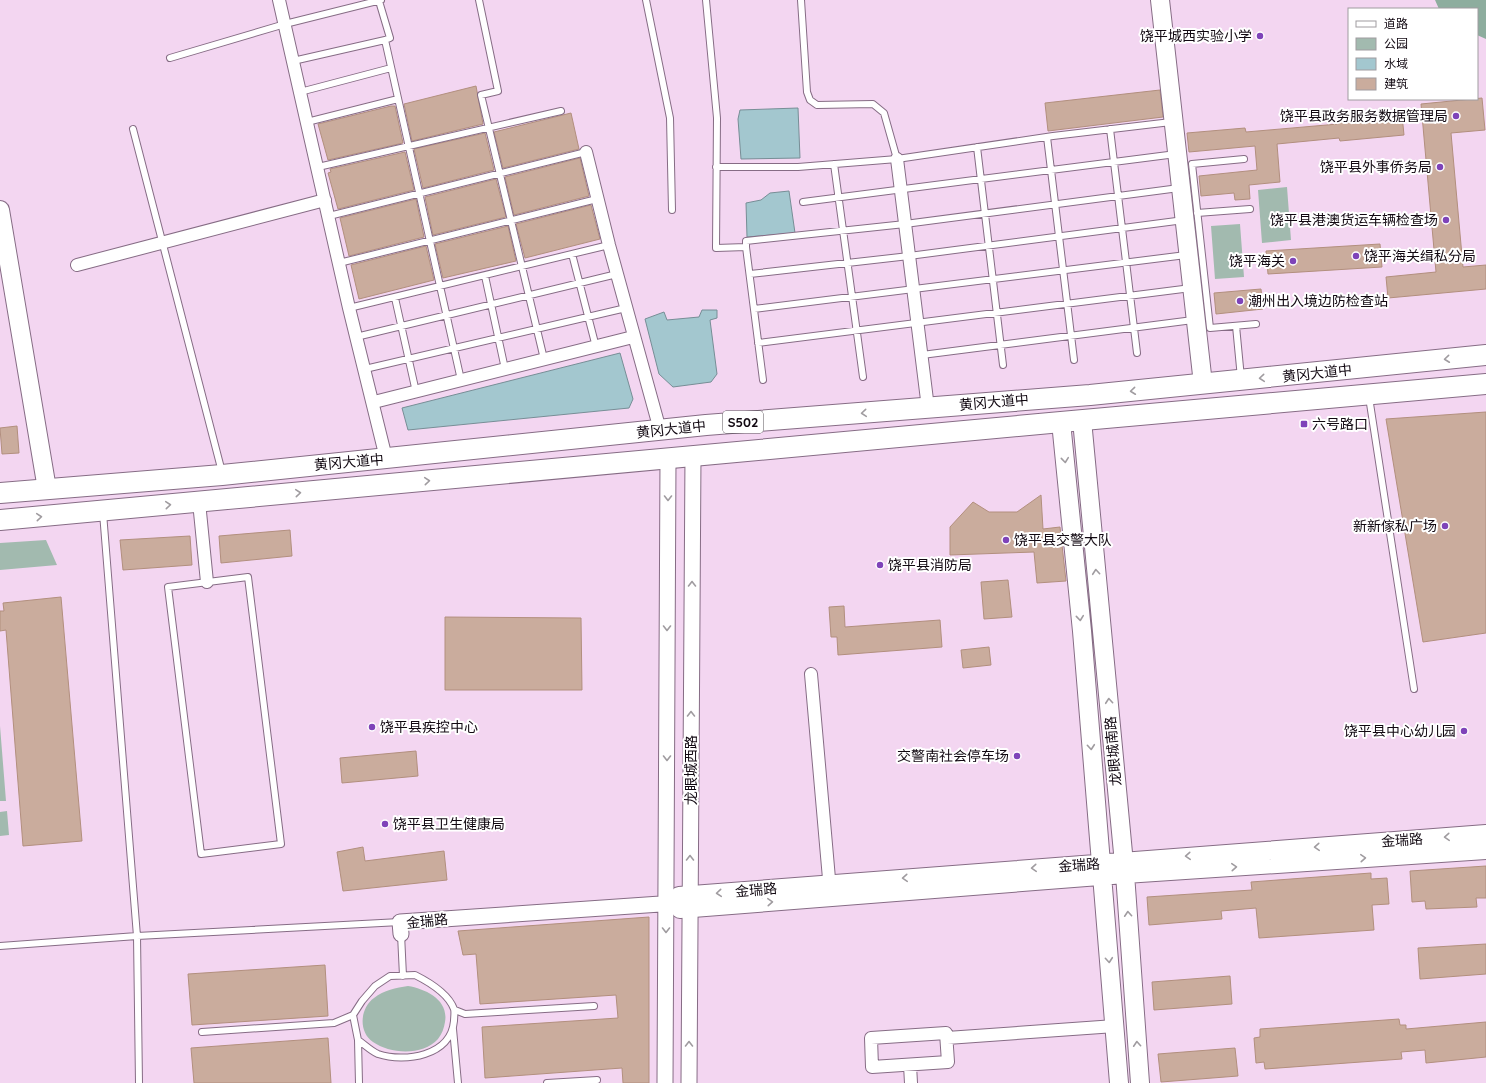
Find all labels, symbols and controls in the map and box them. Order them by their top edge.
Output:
legend [1348,8,1478,100]
text: 道路 [1384,16,1408,31]
place label: 饶平城西实验小学 [1140,27,1252,45]
marker: 饶平城西实验小学 [1255,31,1265,41]
text: 公园 [1384,36,1408,51]
text: 水域 [1384,56,1408,71]
text: 建筑 [1384,76,1408,91]
place label: 饶平县政务服务数据管理局 [1280,107,1448,125]
marker: 饶平县政务服务数据管理局 [1451,111,1461,121]
place label: 饶平县外事侨务局 [1320,158,1432,176]
marker: 饶平县外事侨务局 [1435,162,1445,172]
place label: 饶平县港澳货运车辆检查场 [1270,211,1438,229]
marker: 饶平县港澳货运车辆检查场 [1441,215,1451,225]
place label: 饶平海关缉私分局 [1364,247,1476,265]
marker: 饶平海关缉私分局 [1351,251,1361,261]
place label: 饶平海关 [1229,252,1285,270]
marker: 饶平海关 [1288,256,1298,266]
place label: 潮州出入境边防检查站 [1248,292,1388,310]
marker: 潮州出入境边防检查站 [1235,296,1245,306]
one-way arrow [1444,355,1450,364]
street label: 黄冈大道中 [1281,360,1353,386]
one-way arrow [1259,374,1265,383]
one-way arrow [1130,386,1136,395]
street label: 黄冈大道中 [958,390,1030,414]
one-way arrow [861,408,867,417]
road number: S502 [723,411,763,433]
place label: 六号路口 [1312,415,1368,433]
street label: 黄冈大道中 [635,416,707,442]
marker: 六号路口 [1299,419,1309,429]
street label: 黄冈大道中 [313,450,385,474]
one-way arrow [1060,457,1069,463]
one-way arrow [424,477,430,486]
one-way arrow [295,489,301,498]
one-way arrow [664,495,672,501]
one-way arrow [165,501,171,510]
one-way arrow [36,513,42,522]
place label: 新新傢私广场 [1353,517,1437,535]
marker: 新新傢私广场 [1440,521,1450,531]
place label: 饶平县交警大队 [1014,531,1112,549]
marker: 饶平县交警大队 [1001,535,1011,545]
place label: 饶平县消防局 [888,556,972,574]
marker: 饶平县消防局 [875,560,885,570]
one-way arrow [1092,569,1101,575]
one-way arrow [688,581,696,587]
one-way arrow [1076,615,1085,621]
one-way arrow [663,625,671,631]
one-way arrow [1104,698,1113,704]
one-way arrow [687,711,695,717]
street label: 龙眼城南路 [1101,715,1125,787]
place label: 饶平县疾控中心 [380,718,478,736]
marker: 饶平县疾控中心 [367,722,377,732]
place label: 饶平县中心幼儿园 [1344,722,1456,740]
marker: 饶平县中心幼儿园 [1459,726,1469,736]
street label: 龙眼城西路 [682,735,700,805]
one-way arrow [1087,744,1096,750]
place label: 交警南社会停车场 [897,747,1009,765]
marker: 交警南社会停车场 [1012,751,1022,761]
one-way arrow [663,755,671,761]
place label: 饶平县卫生健康局 [393,815,505,833]
marker: 饶平县卫生健康局 [380,819,390,829]
street label: 金瑞路 [1380,830,1424,850]
one-way arrow [1444,833,1450,842]
one-way arrow [1314,842,1320,851]
one-way arrow [1185,852,1191,861]
one-way arrow [1360,853,1366,862]
one-way arrow [686,855,694,861]
street label: 金瑞路 [1057,855,1101,875]
one-way arrow [1231,862,1237,871]
one-way arrow [1031,863,1037,872]
one-way arrow [902,873,908,882]
street label: 金瑞路 [734,879,778,901]
one-way arrow [716,888,722,897]
one-way arrow [767,898,773,907]
street label: 金瑞路 [405,910,449,932]
one-way arrow [1123,911,1132,917]
one-way arrow [662,927,670,933]
one-way arrow [1105,957,1114,963]
one-way arrow [685,1041,693,1047]
one-way arrow [1133,1041,1142,1047]

